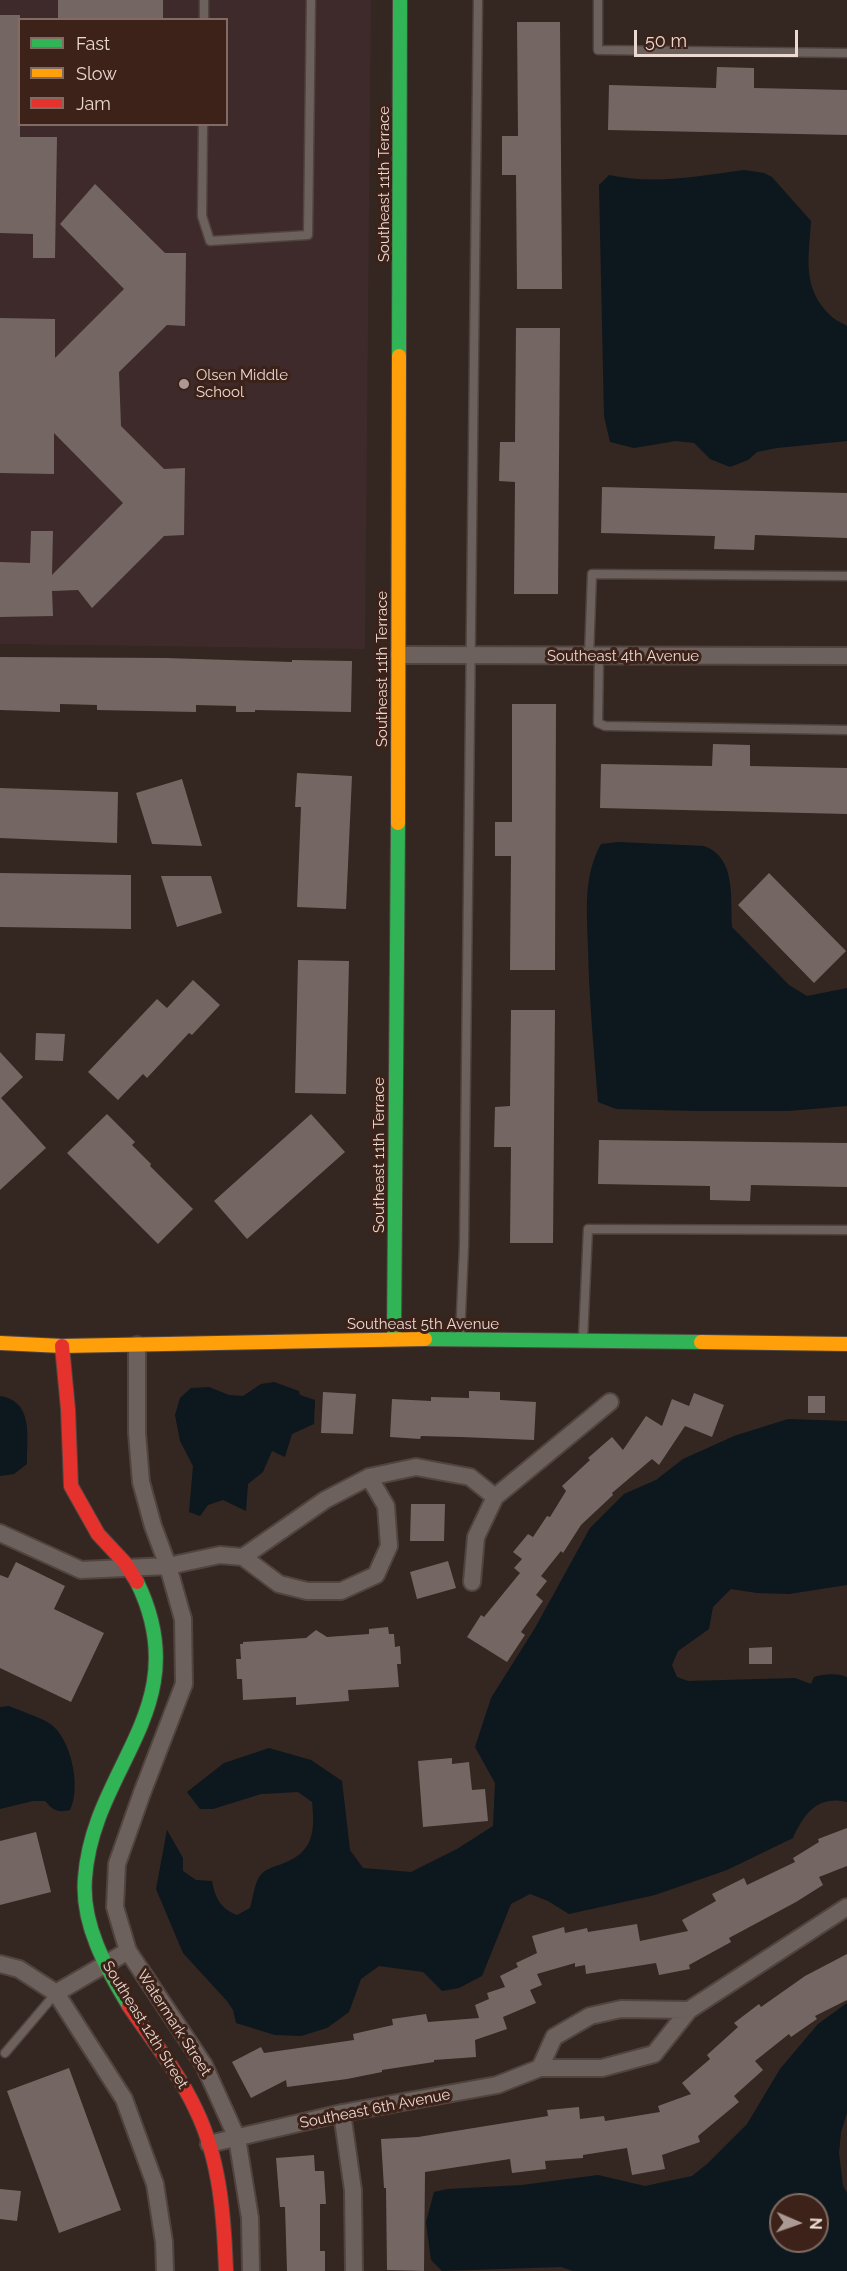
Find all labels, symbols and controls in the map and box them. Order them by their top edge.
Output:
legend [18,18,228,126]
scale bar [637,18,800,56]
text: 50 m [645,30,687,51]
text: Fast [76,33,110,54]
text: Slow [76,63,117,84]
text: Jam [76,93,111,114]
street label: Southeast 11th Terrace [375,106,393,262]
place label: Olsen Middle School [196,366,288,401]
marker: Olsen Middle School [177,377,191,391]
street label: Southeast 11th Terrace [373,591,391,747]
street label: Southeast 4th Avenue [547,647,699,665]
street label: Southeast 11th Terrace [370,1077,388,1233]
street label: Southeast 5th Avenue [347,1315,499,1333]
street label: Southeast 12th Street [98,1958,192,2092]
street label: Watermark Street [133,1967,215,2079]
street label: Southeast 6th Avenue [298,2086,452,2132]
north arrow [769,2193,829,2253]
text: N [806,2217,825,2230]

